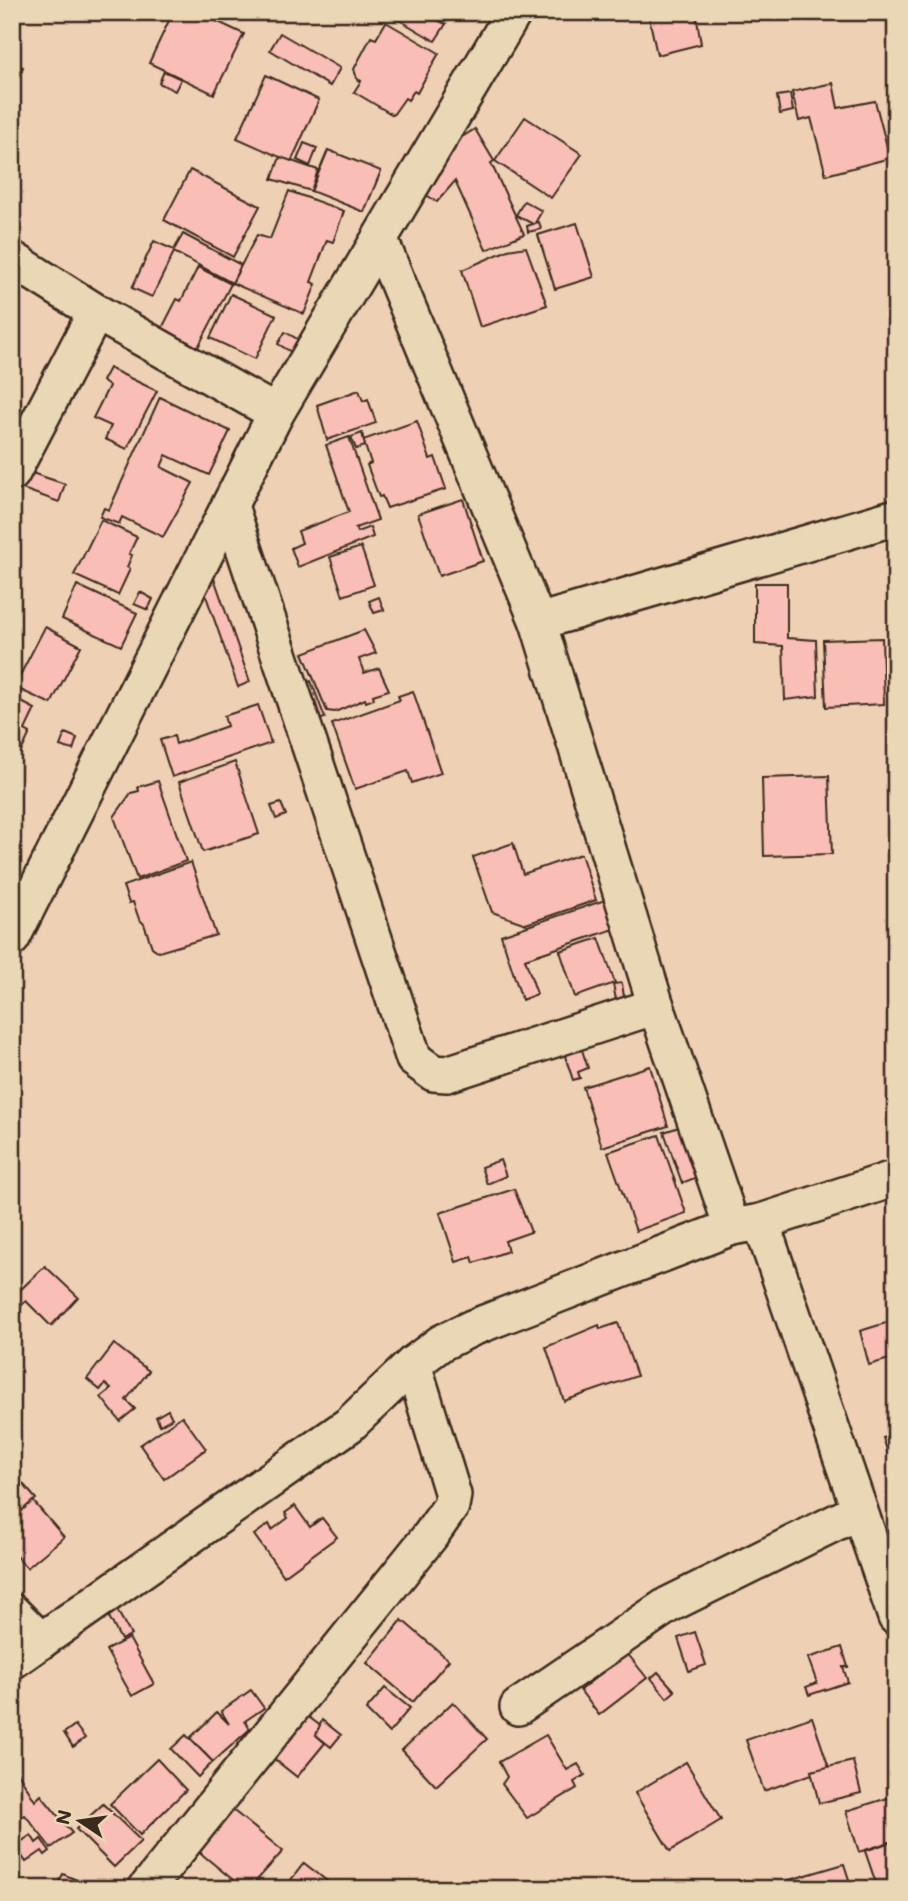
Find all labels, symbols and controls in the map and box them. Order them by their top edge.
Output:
north arrow [46,1786,116,1856]
text: N [49,1807,77,1827]

